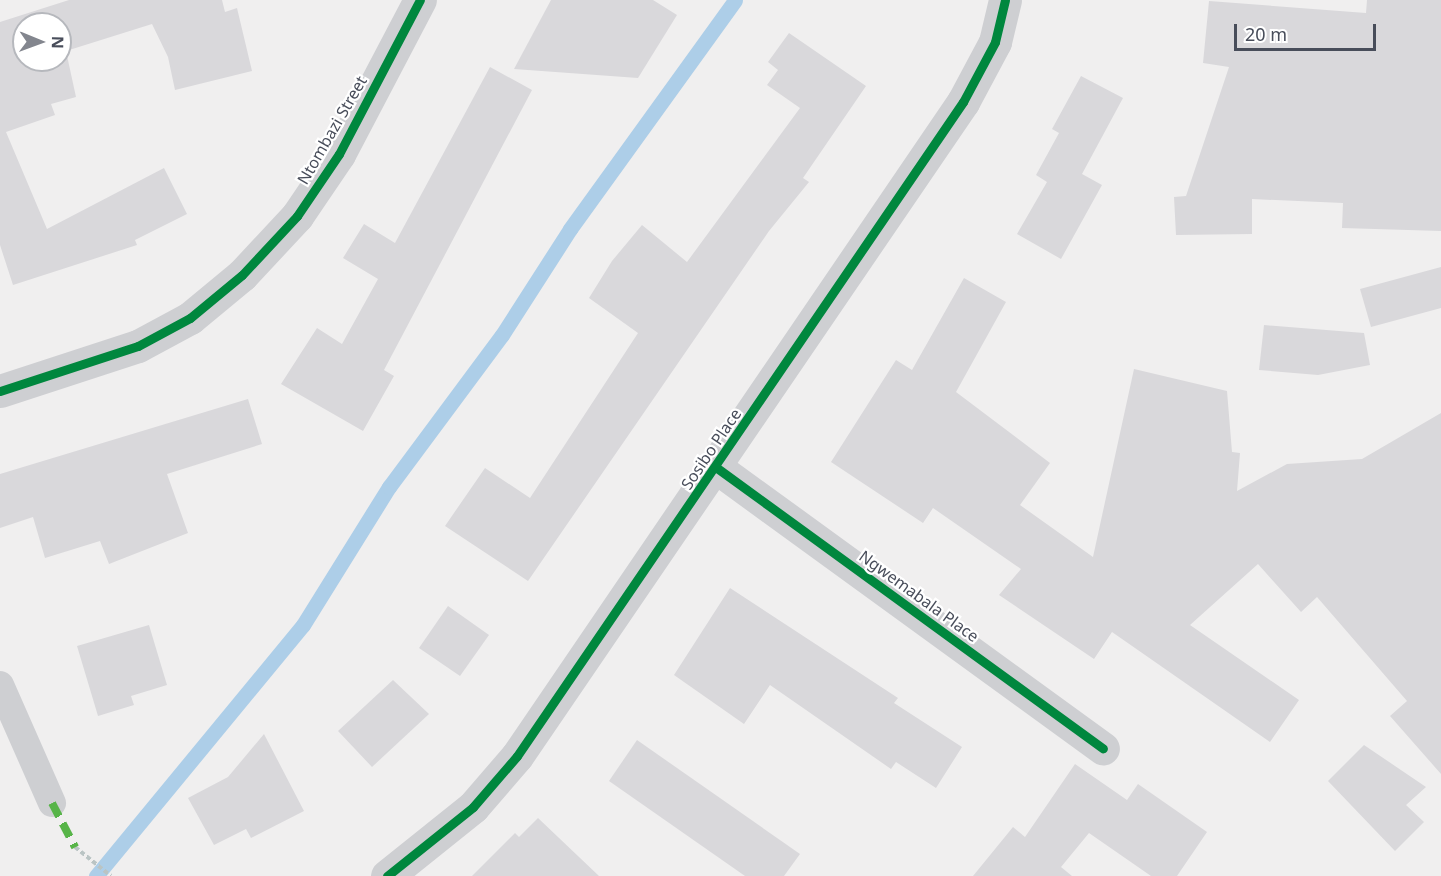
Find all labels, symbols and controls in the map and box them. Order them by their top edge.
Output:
north arrow [12,12,72,72]
scale bar [1237,12,1380,50]
text: 20 m [1245,22,1287,46]
text: N [47,36,69,49]
street label: Ntombazi Street [293,72,371,188]
street label: Sosibo Place [677,405,745,493]
street label: Ngwemabala Place [855,546,983,646]

